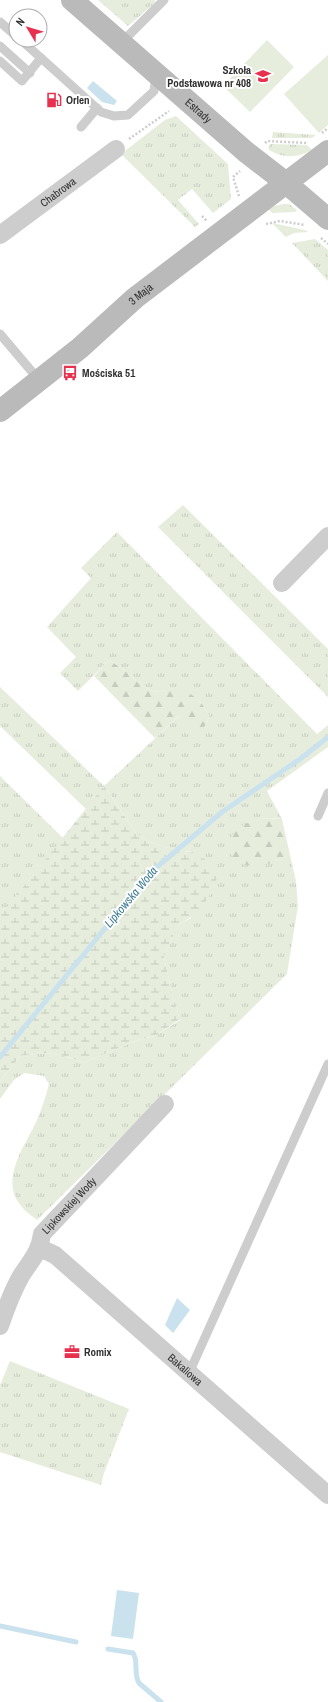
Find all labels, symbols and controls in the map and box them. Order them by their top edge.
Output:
north arrow [8,8,48,48]
text: N [13,15,28,29]
place label: Szkoła Podstawowa nr 408 [167,63,251,90]
school or university icon: Szkoła Podstawowa nr 408 [254,67,272,85]
fuel station icon: Orlen [45,91,63,109]
place label: Orlen [66,93,90,107]
street label: Estrady [182,95,215,126]
street label: Chabrowa [37,174,79,210]
street label: 3 Maja [125,280,155,308]
bus stop icon: Mościska 51 [61,364,79,382]
place label: Mościska 51 [82,366,135,380]
water label: Lipkowska Woda [101,863,161,931]
street label: Lipkowskiej Wody [39,1174,99,1237]
office icon: Romix [63,1343,81,1361]
place label: Romix [84,1345,112,1359]
street label: Bakaliowa [165,1350,206,1389]

